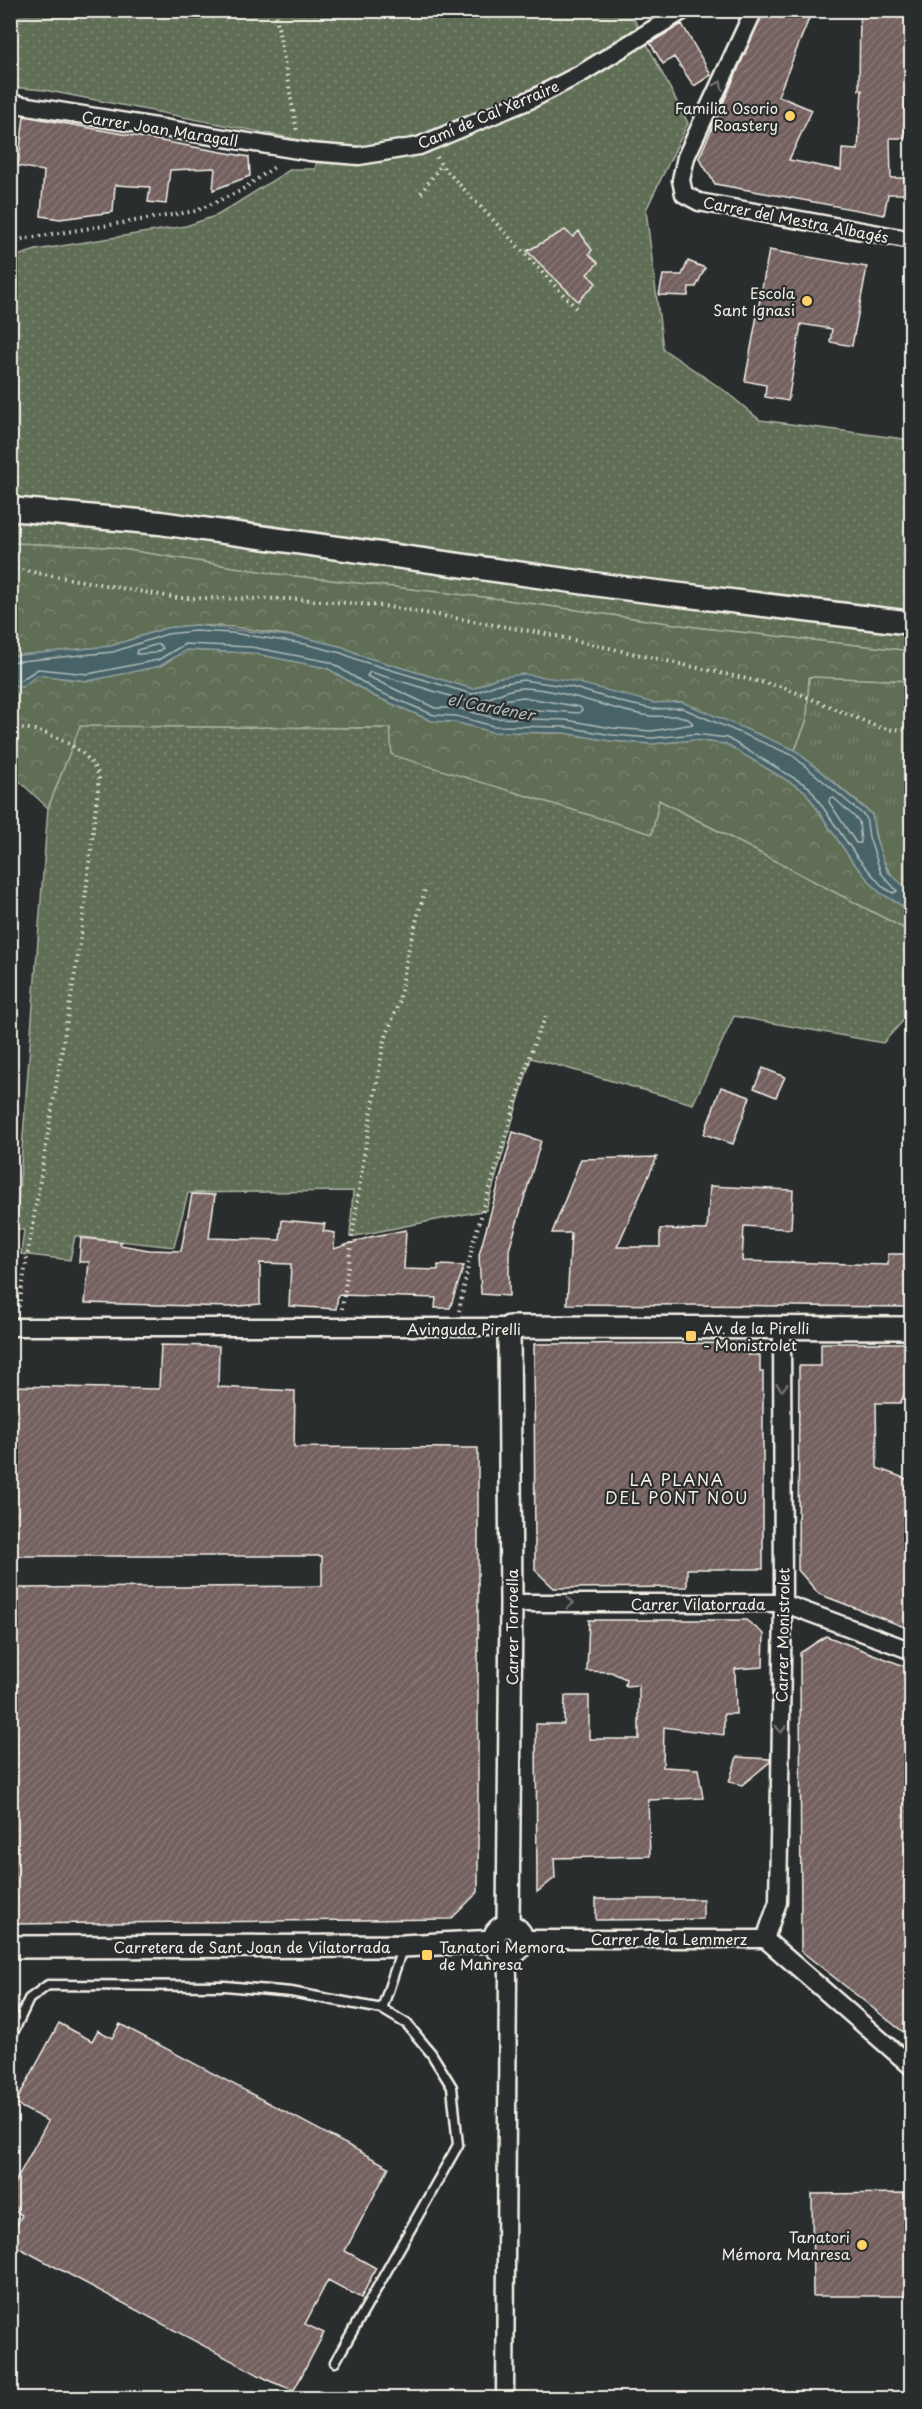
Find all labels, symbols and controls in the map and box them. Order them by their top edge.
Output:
street label: Camí de Cal Xerraire [414,74,562,154]
one-way arrow [712,81,724,92]
place label: Familia Osorio Roastery [675,96,778,136]
street label: Carrer Joan Maragall [80,104,240,152]
marker: Familia Osorio Roastery [783,109,797,123]
street label: Carrer del Mestra Albagés [701,190,891,248]
place label: Escola Sant Ignasi [713,281,796,321]
marker: Escola Sant Ignasi [800,294,814,308]
water label: el Cardener [445,686,539,727]
place label: Av. de la Pirelli - Monistrolet [703,1316,810,1356]
street label: Avinguda Pirelli [407,1317,521,1340]
marker: Av. de la Pirelli - Monistrolet [684,1329,698,1343]
one-way arrow [776,1382,788,1391]
district label: LA PLANA DEL PONT NOU [605,1467,749,1509]
street label: Carrer Torroella [500,1568,523,1685]
street label: Carrer Monistrolet [769,1568,795,1702]
street label: Carrer Vilatorrada [631,1592,766,1615]
one-way arrow [565,1597,574,1609]
one-way arrow [775,1724,787,1733]
street label: Carrer de la Lemmerz [591,1927,747,1950]
street label: Carretera de Sant Joan de Vilatorrada [114,1935,391,1958]
place label: Tanatori Memora de Manresa [439,1935,566,1975]
marker: Tanatori Memora de Manresa [420,1948,434,1962]
place label: Tanatori Mémora Manresa [722,2225,851,2265]
marker: Tanatori Mémora Manresa [855,2238,869,2252]

